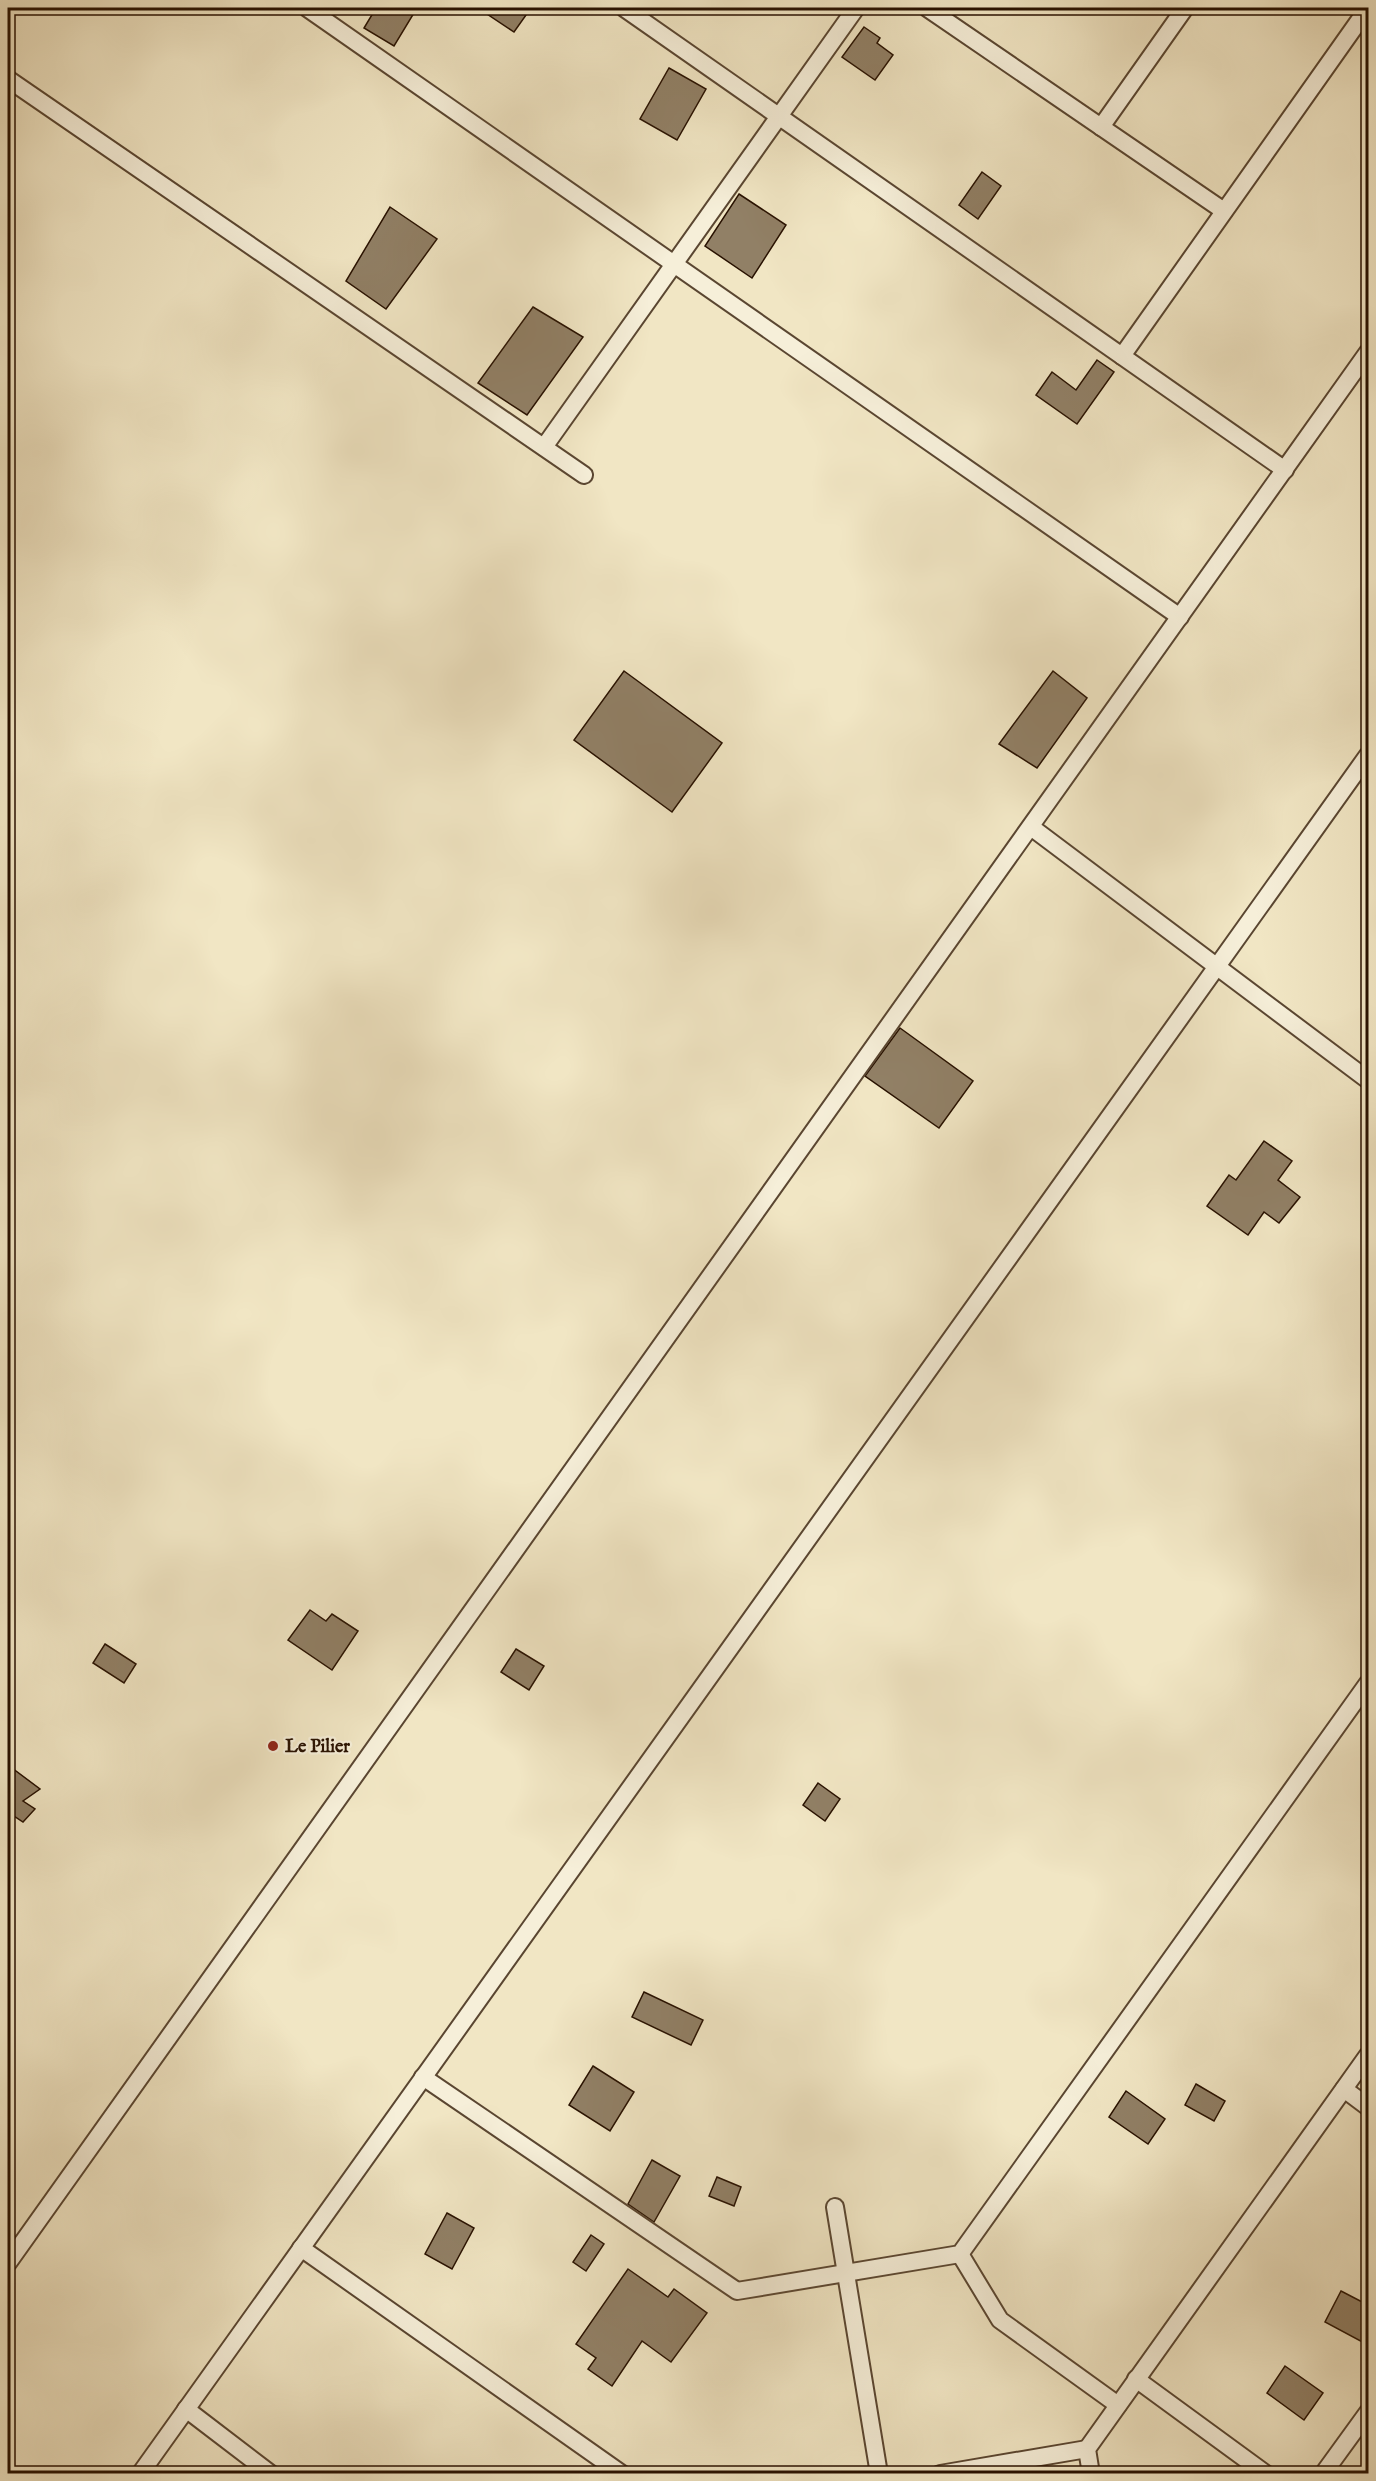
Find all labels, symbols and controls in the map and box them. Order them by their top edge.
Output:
place label: Le Pilier [285,1736,350,1759]
marker: Le Pilier [266,1739,280,1753]

